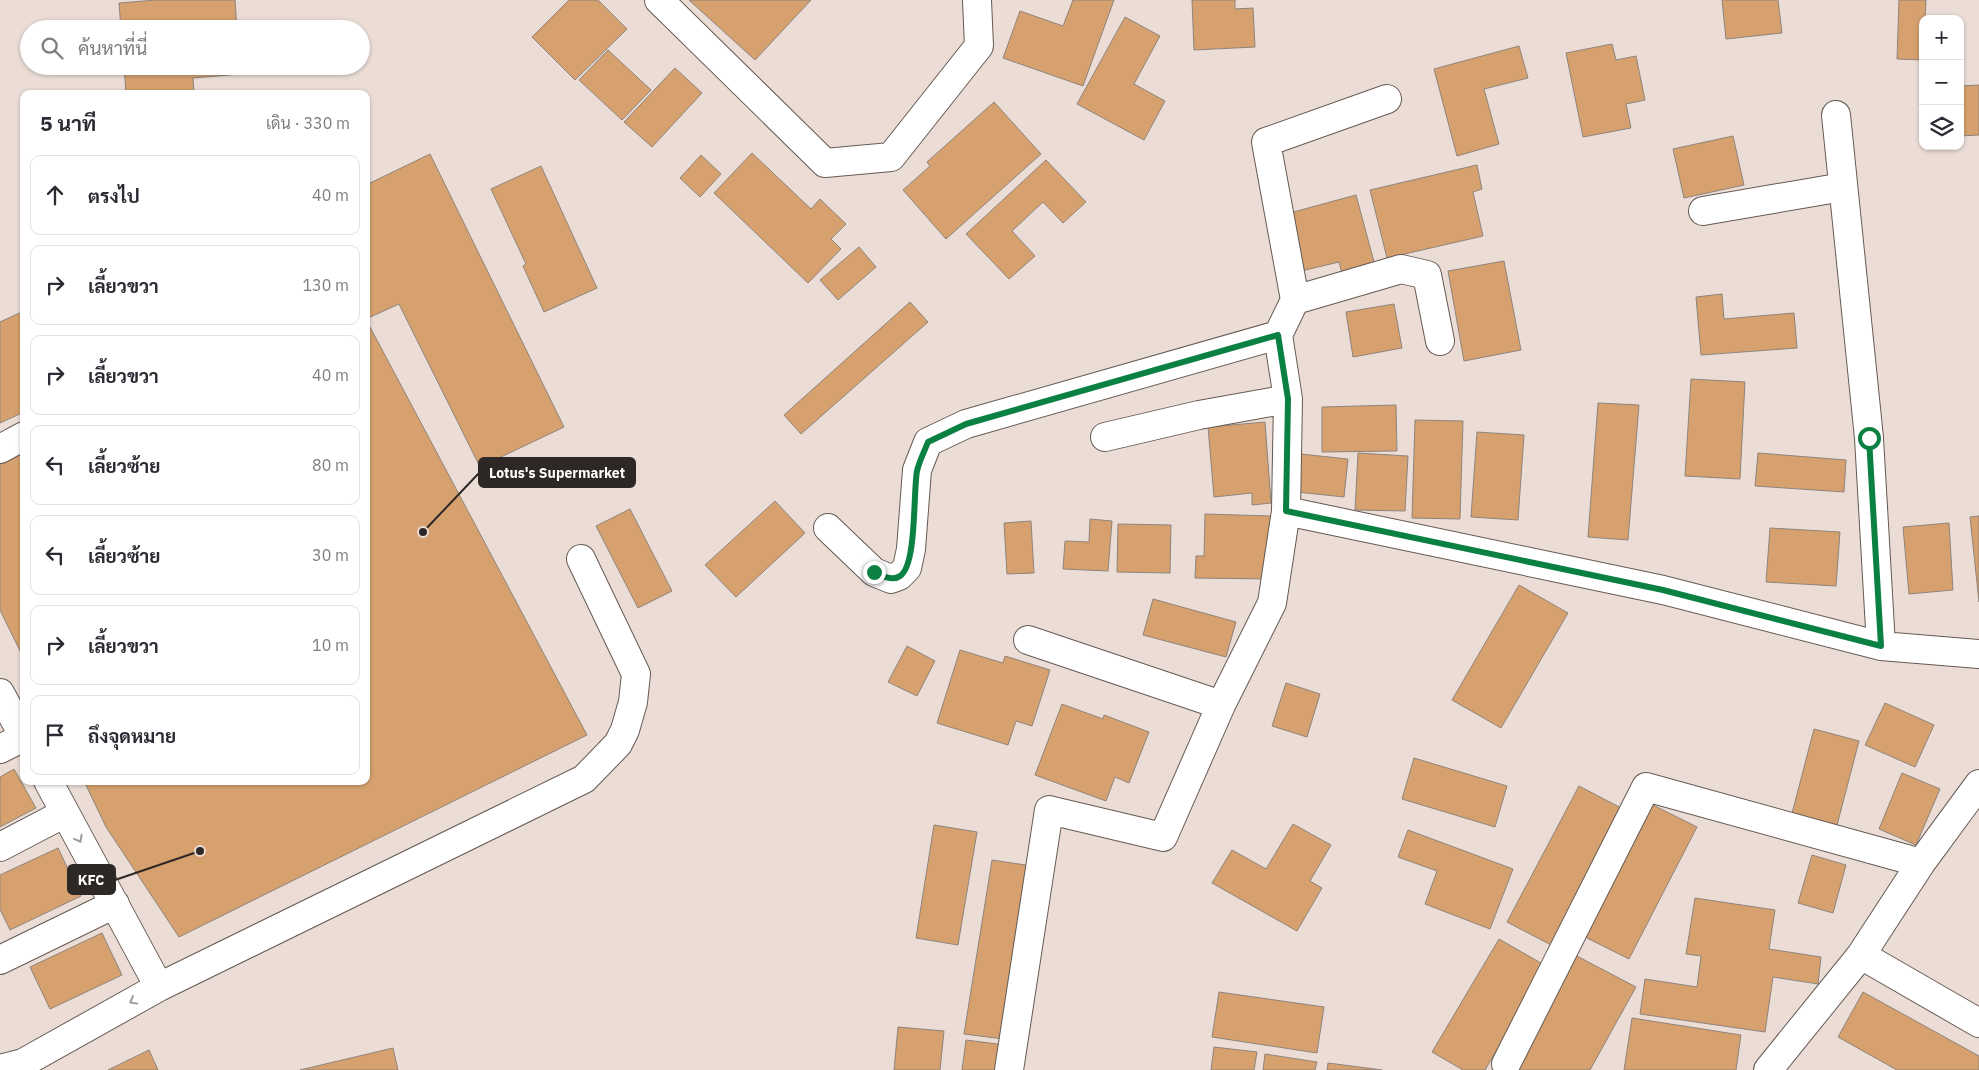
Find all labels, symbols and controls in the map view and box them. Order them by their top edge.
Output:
map controls [1919,15,1964,150]
button: + [1919,15,1964,60]
search box [20,20,370,75]
icon: search [38,34,66,62]
text: ค้นหาที่นี่ [78,36,147,60]
button: − [1919,60,1964,105]
button: layers [1919,105,1964,150]
text: 5 นาที [40,109,96,137]
text: เดิน · 330 m [266,113,350,133]
icon: ahead [41,181,69,209]
text: ตรงไป [88,184,140,208]
text: 40 m [312,185,349,205]
icon: right [41,271,69,299]
text: เลี้ยวขวา [88,274,159,298]
text: 130 m [302,275,349,295]
icon: right [41,361,69,389]
text: เลี้ยวขวา [88,364,159,388]
text: 40 m [312,365,349,385]
route start [1858,427,1881,450]
icon: left [41,451,69,479]
text: เลี้ยวซ้าย [88,454,160,478]
text: 80 m [312,455,349,475]
callout: Lotus's Supermarket [479,458,635,487]
text: Lotus's Supermarket [489,464,625,482]
icon: left [41,541,69,569]
text: เลี้ยวซ้าย [88,544,160,568]
text: 30 m [312,545,349,565]
route end [863,561,886,584]
icon: right [41,631,69,659]
text: เลี้ยวขวา [88,634,159,658]
text: 10 m [312,635,349,655]
icon: arrive [41,721,69,749]
text: ถึงจุดหมาย [88,724,176,748]
one-way arrow [73,834,83,843]
callout: KFC [68,865,115,894]
text: KFC [78,871,104,889]
one-way arrow [130,995,139,1005]

